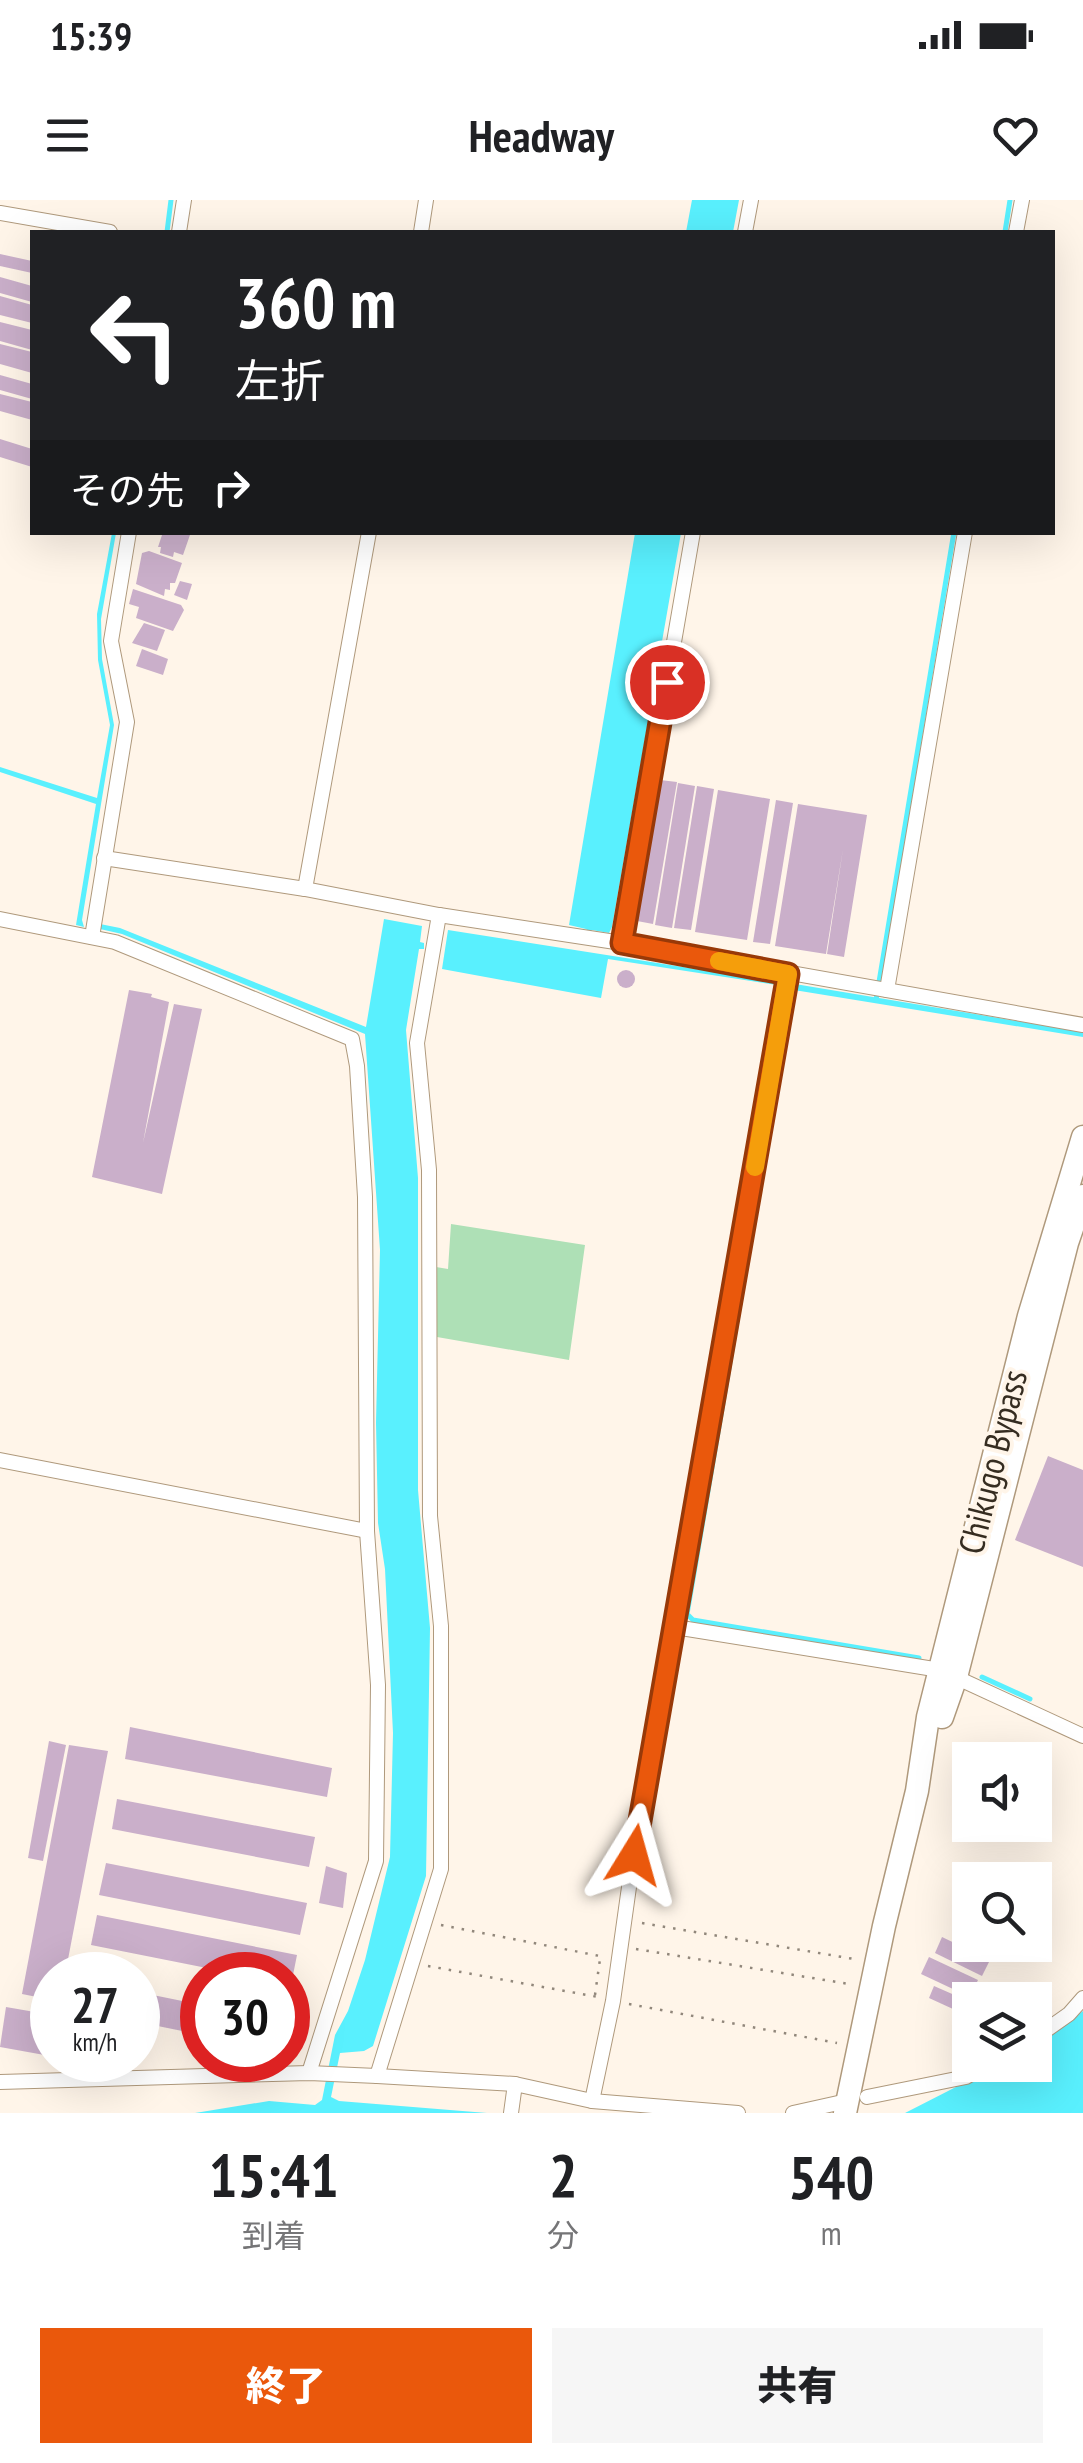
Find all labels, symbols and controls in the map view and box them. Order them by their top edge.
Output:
text: 15:39 [50,11,132,60]
text: Headway [469,106,614,164]
icon: menu [40,108,95,163]
icon: heart [988,108,1043,163]
text: 360 m [235,257,396,347]
icon: left [70,270,200,400]
text: 左折 [235,351,325,409]
icon: right [204,460,259,515]
text: その先 [70,465,184,514]
pin [625,640,710,725]
icon: arrive [640,655,695,710]
street label: Chikugo Bypass [947,1365,1037,1559]
map controls [952,1742,1052,2082]
button: sound [952,1742,1052,1842]
position arrow [582,1803,686,1907]
button: search [952,1862,1052,1962]
speed limit sign: 30 [180,1952,310,2082]
text: 27 [71,1972,119,2037]
button: layers [952,1982,1052,2082]
text: km/h [73,2026,117,2058]
text: 15:41 [209,2136,339,2214]
text: 2 [549,2136,578,2214]
text: 540 [788,2138,874,2216]
text: m [821,2212,842,2254]
text: 到着 [242,2214,306,2256]
text: 分 [547,2214,579,2256]
button: 終了 [40,2328,532,2443]
button: 共有 [552,2328,1043,2443]

